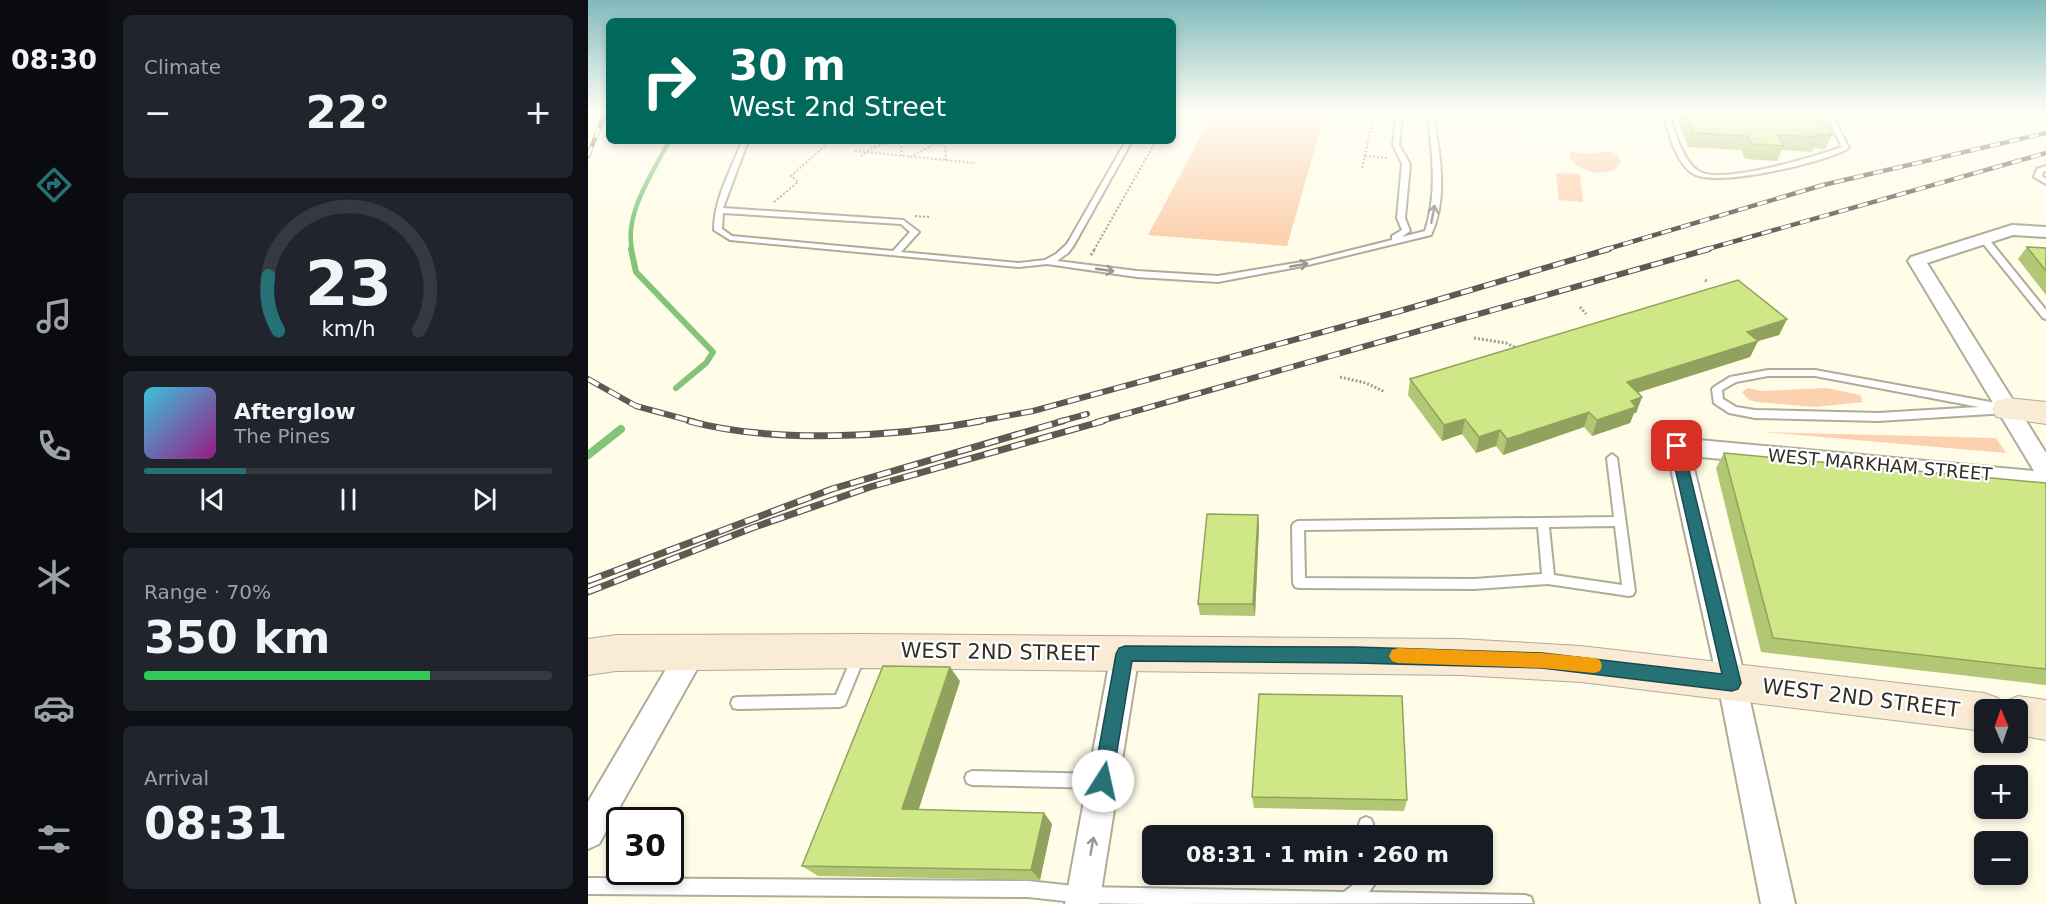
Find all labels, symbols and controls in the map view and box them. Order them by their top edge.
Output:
text: 30 m [729,41,846,90]
icon: right [630,42,708,120]
text: 08:30 [11,44,97,75]
text: Climate [144,55,221,79]
text: 22° [305,86,391,139]
text: West 2nd Street [729,91,946,122]
text: − [144,93,172,132]
text: + [524,93,552,132]
icon: directions [33,164,75,206]
one-way arrow [1428,205,1439,224]
text: 23 [305,247,391,320]
one-way arrow [1288,259,1308,270]
one-way arrow [1095,264,1115,275]
icon: music [33,295,75,337]
text: km/h [321,317,375,342]
text: Afterglow [234,399,356,424]
pin [1651,420,1702,471]
text: The Pines [234,424,330,448]
icon: phone [33,425,75,467]
icon: arrive [1660,429,1693,462]
street label: WEST MARKHAM STREET [1767,444,1994,485]
icon: previous [196,483,229,516]
icon: pause [332,483,365,516]
icon: next [468,483,501,516]
icon: climate [33,556,75,598]
text: Range · 70% [144,580,271,604]
text: 350 km [144,611,330,664]
street label: WEST 2ND STREET [900,638,1100,666]
street label: WEST 2ND STREET [1761,674,1961,722]
icon: car [33,687,75,729]
north arrow [1974,699,2028,753]
map controls [1974,699,2028,885]
position arrow [1071,749,1135,813]
button: + [1974,765,2028,819]
text: Arrival [144,766,209,790]
text: 08:31 [144,797,287,850]
speed limit sign: 30 [606,807,684,885]
icon: filters [33,818,75,860]
button: − [1974,831,2028,885]
one-way arrow [1086,837,1097,857]
text: 08:31 · 1 min · 260 m [1186,842,1449,867]

